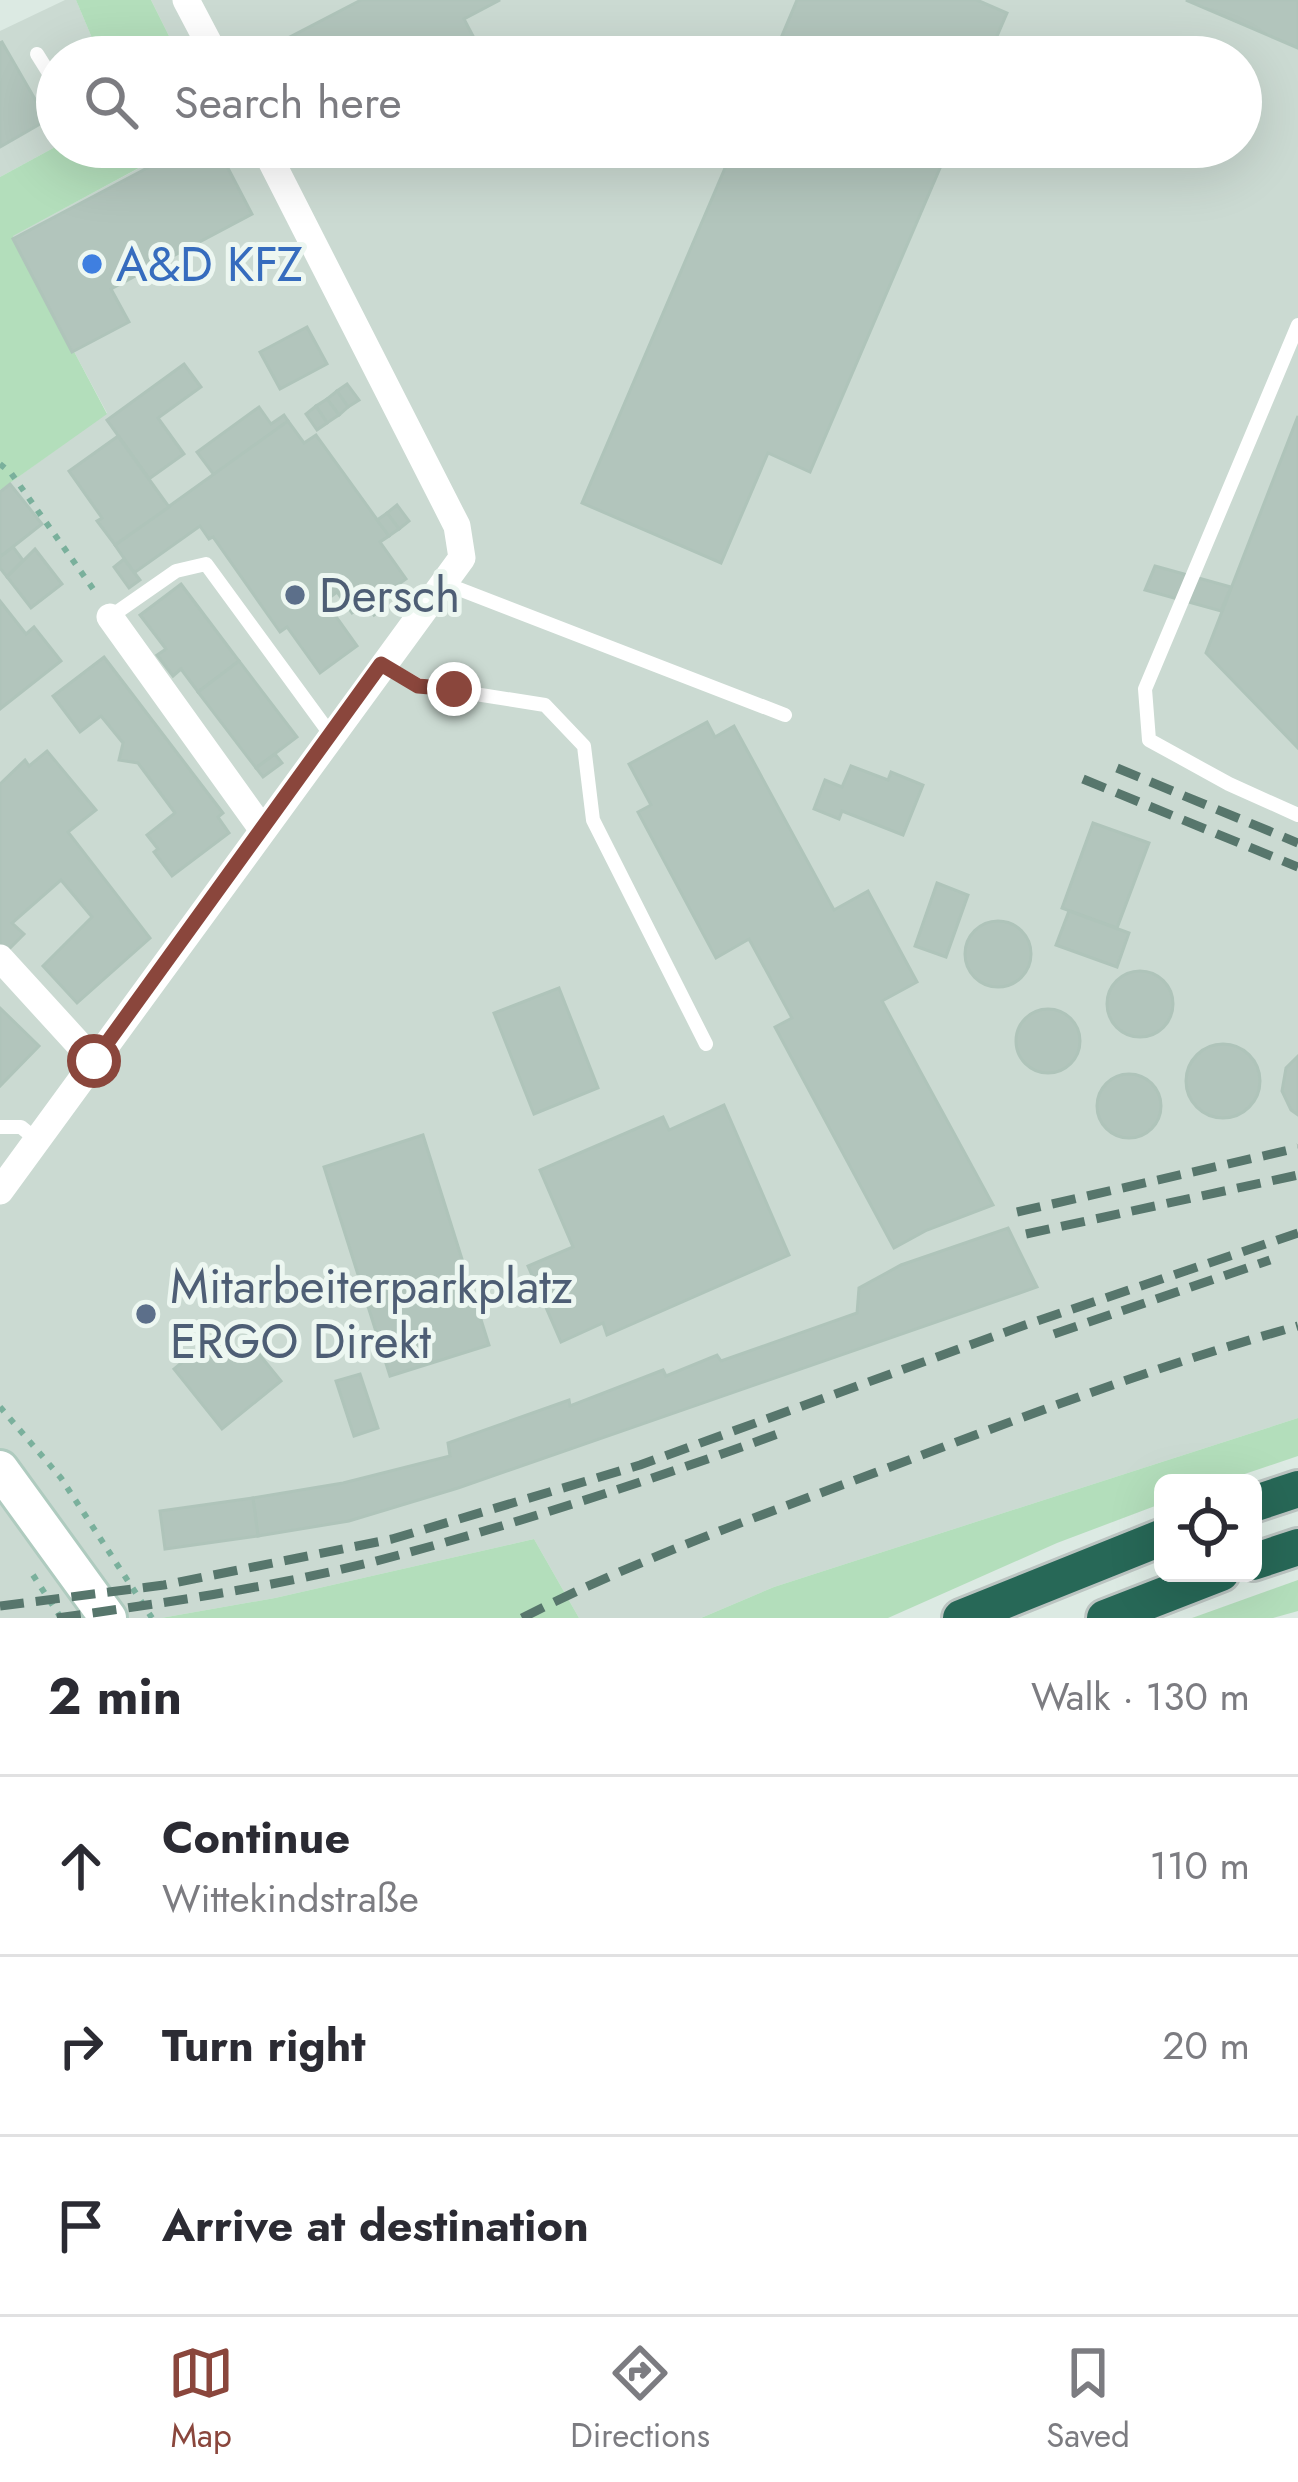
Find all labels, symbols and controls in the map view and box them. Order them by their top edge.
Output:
search box [36,36,1262,168]
icon: search [78,69,144,135]
text: Search here [174,70,402,135]
place label: A&D KFZ [116,230,303,299]
marker: A&D KFZ [79,251,105,277]
place label: Dersch [319,561,460,630]
marker: Dersch [282,582,308,608]
route end [427,662,481,716]
route start [67,1034,121,1088]
place label: Mitarbeiterparkplatz ERGO Direkt [170,1252,573,1376]
marker: Mitarbeiterparkplatz ERGO Direkt [133,1301,159,1327]
map controls [1154,1474,1262,1582]
button: locate [1154,1474,1262,1582]
text: 2 min [48,1659,182,1733]
text: Walk · 130 m [1031,1668,1250,1725]
text: Continue [162,1805,350,1870]
icon: ahead [48,1833,114,1899]
text: 110 m [1149,1837,1250,1894]
text: Wittekindstraße [162,1870,419,1927]
icon: right [48,2013,114,2079]
text: Turn right [162,2013,366,2078]
text: 20 m [1162,2017,1250,2074]
icon: arrive [48,2193,114,2259]
text: Arrive at destination [162,2193,589,2258]
tab: Map [168,2340,234,2459]
tab: Directions [570,2340,710,2459]
tab: Saved [1046,2340,1130,2459]

